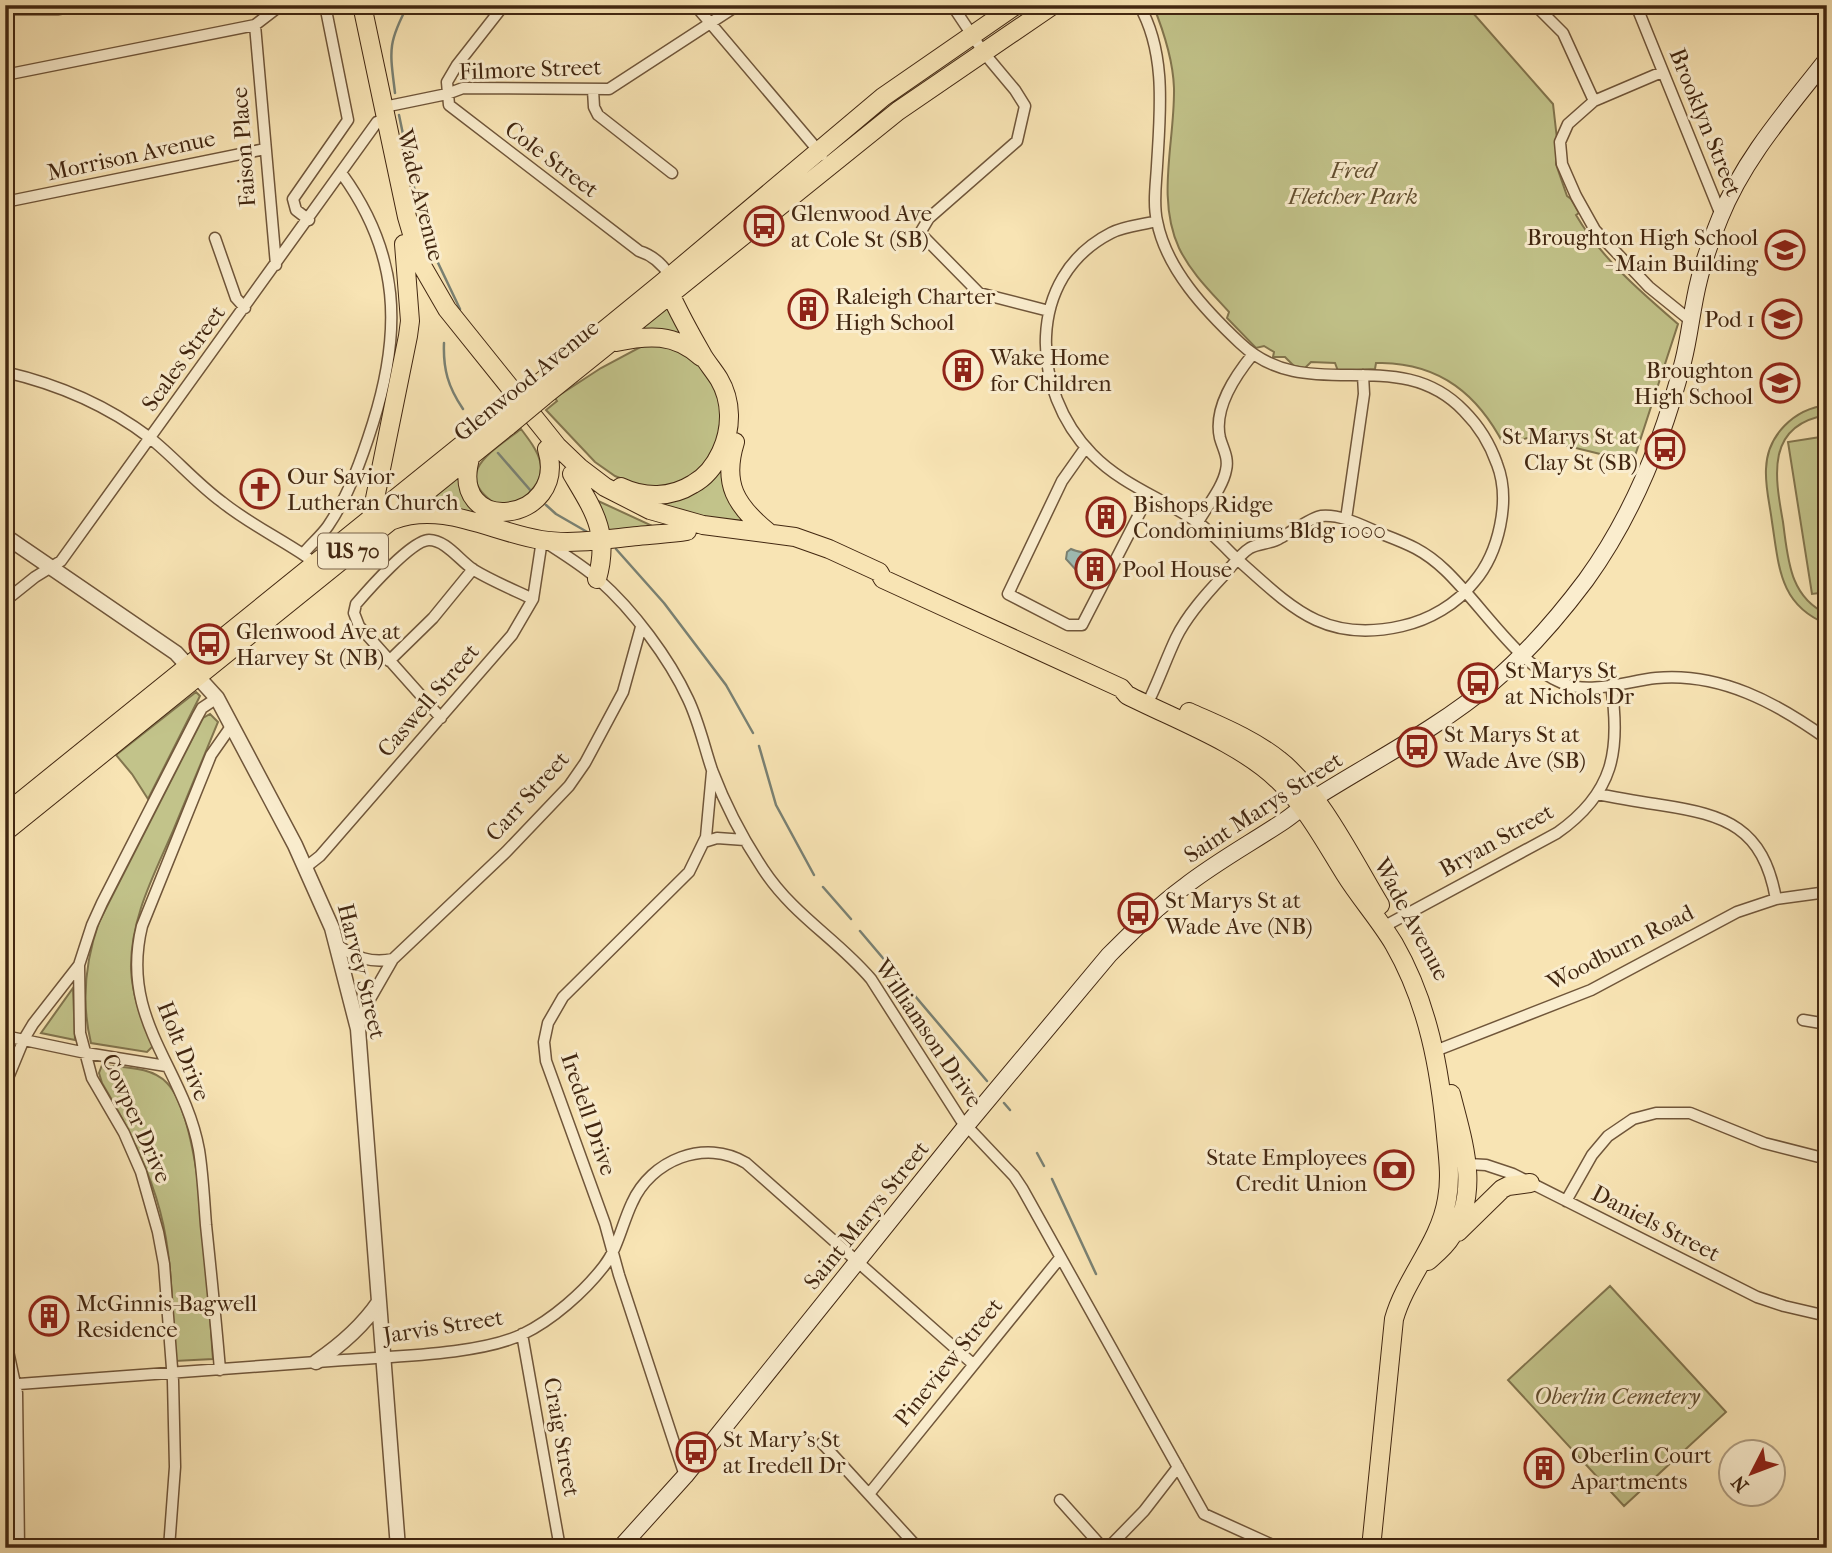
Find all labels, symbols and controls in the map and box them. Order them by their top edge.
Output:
street label: Brooklyn Street [1664,44,1747,200]
street label: Filmore Street [458,54,602,85]
street label: Faison Place [226,86,261,208]
street label: Cole Street [500,115,604,203]
street label: Morrison Avenue [45,124,218,186]
street label: Wade Avenue [391,126,450,264]
park label: Fred Fletcher Park [1287,157,1418,210]
place label: Glenwood Ave at Cole St (SB) [791,200,932,253]
bus stop icon: Glenwood Ave at Cole St (SB) [743,205,785,247]
place label: Broughton High School - Main Building [1527,224,1759,277]
school or university icon: Broughton High School - Main Building [1764,229,1806,271]
place label: Raleigh Charter High School [835,283,996,336]
building icon: Raleigh Charter High School [787,288,829,330]
school or university icon: Pod 1 [1761,298,1803,340]
street label: Scales Street [136,300,231,417]
place label: Pod 1 [1704,306,1755,333]
street label: Glenwood Avenue [448,314,604,447]
place label: Wake Home for Children [989,344,1112,397]
building icon: Wake Home for Children [942,349,984,391]
place label: Broughton High School [1634,357,1754,410]
school or university icon: Broughton High School [1759,362,1801,404]
place label: St Marys St at Clay St (SB) [1502,423,1638,476]
bus stop icon: St Marys St at Clay St (SB) [1644,428,1686,470]
place label: Our Savior Lutheran Church [287,463,459,516]
church icon: Our Savior Lutheran Church [239,468,281,510]
place label: Bishops Ridge Condominiums Bldg 1000 [1133,491,1386,544]
building icon: Bishops Ridge Condominiums Bldg 1000 [1085,496,1127,538]
road number: US 70 [318,534,388,568]
building icon: Pool House [1074,548,1116,590]
place label: Pool House [1122,556,1232,583]
place label: Glenwood Ave at Harvey St (NB) [236,618,401,671]
bus stop icon: Glenwood Ave at Harvey St (NB) [188,623,230,665]
street label: Caswell Street [372,638,485,762]
place label: St Marys St at Nichols Dr [1505,657,1634,710]
bus stop icon: St Marys St at Nichols Dr [1457,662,1499,704]
place label: St Marys St at Wade Ave (SB) [1443,721,1586,774]
bus stop icon: St Marys St at Wade Ave (SB) [1396,726,1438,768]
street label: Carr Street [480,746,575,847]
street label: Saint Marys Street [1179,746,1348,869]
street label: Bryan Street [1434,798,1558,883]
street label: Wade Avenue [1368,853,1455,985]
place label: St Marys St at Wade Ave (NB) [1164,887,1313,940]
bus stop icon: St Marys St at Wade Ave (NB) [1117,892,1159,934]
street label: Woodburn Road [1541,899,1699,996]
street label: Harvey Street [332,901,391,1042]
street label: Williamson Drive [868,953,988,1113]
street label: Holt Drive [151,997,216,1105]
street label: Cowper Drive [96,1049,177,1187]
street label: Iredell Drive [555,1049,622,1179]
street label: Saint Marys Street [798,1136,935,1295]
place label: State Employees Credit Union [1206,1144,1368,1197]
bank icon: State Employees Credit Union [1373,1149,1415,1191]
street label: Daniels Street [1587,1180,1724,1267]
place label: McGinnis-Bagwell Residence [76,1290,258,1343]
street label: Pineview Street [888,1293,1008,1432]
building icon: McGinnis-Bagwell Residence [28,1295,70,1337]
street label: Jarvis Street [379,1304,505,1350]
street label: Craig Street [538,1375,585,1499]
park label: Oberlin Cemetery [1534,1383,1700,1410]
place label: St Mary's St at Iredell Dr [723,1426,846,1479]
bus stop icon: St Mary's St at Iredell Dr [675,1431,717,1473]
north arrow [1716,1438,1786,1508]
place label: Oberlin Court Apartments [1570,1442,1712,1495]
building icon: Oberlin Court Apartments [1523,1447,1565,1489]
text: N [1727,1471,1753,1496]

